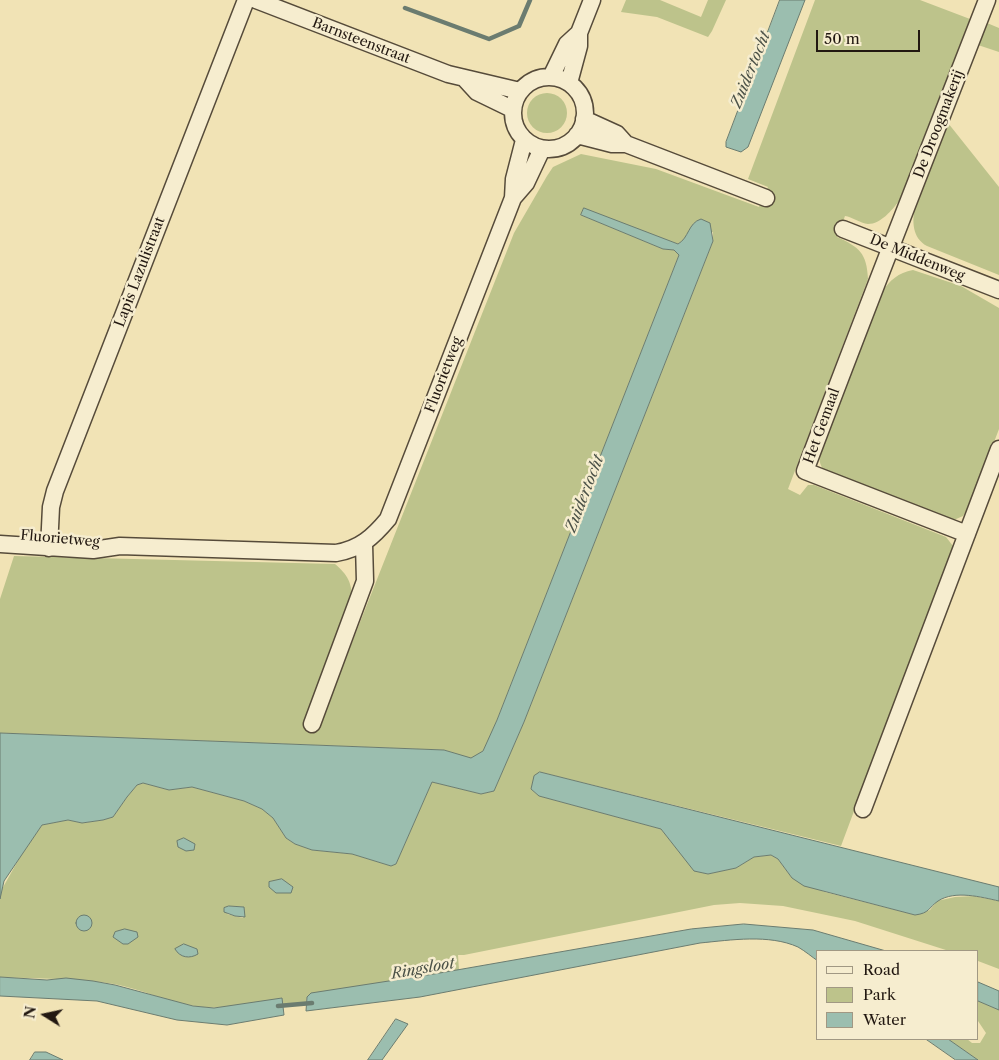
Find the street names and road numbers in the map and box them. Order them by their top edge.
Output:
street label: Barnsteenstraat [310,15,412,67]
street label: De Droogmakerij [911,68,967,180]
street label: Lapis Lazulistraat [111,215,169,329]
street label: De Middenweg [867,231,967,285]
street label: Fluorietweg [422,335,466,415]
street label: Het Gemaal [801,386,843,466]
street label: Fluorietweg [20,527,100,551]

